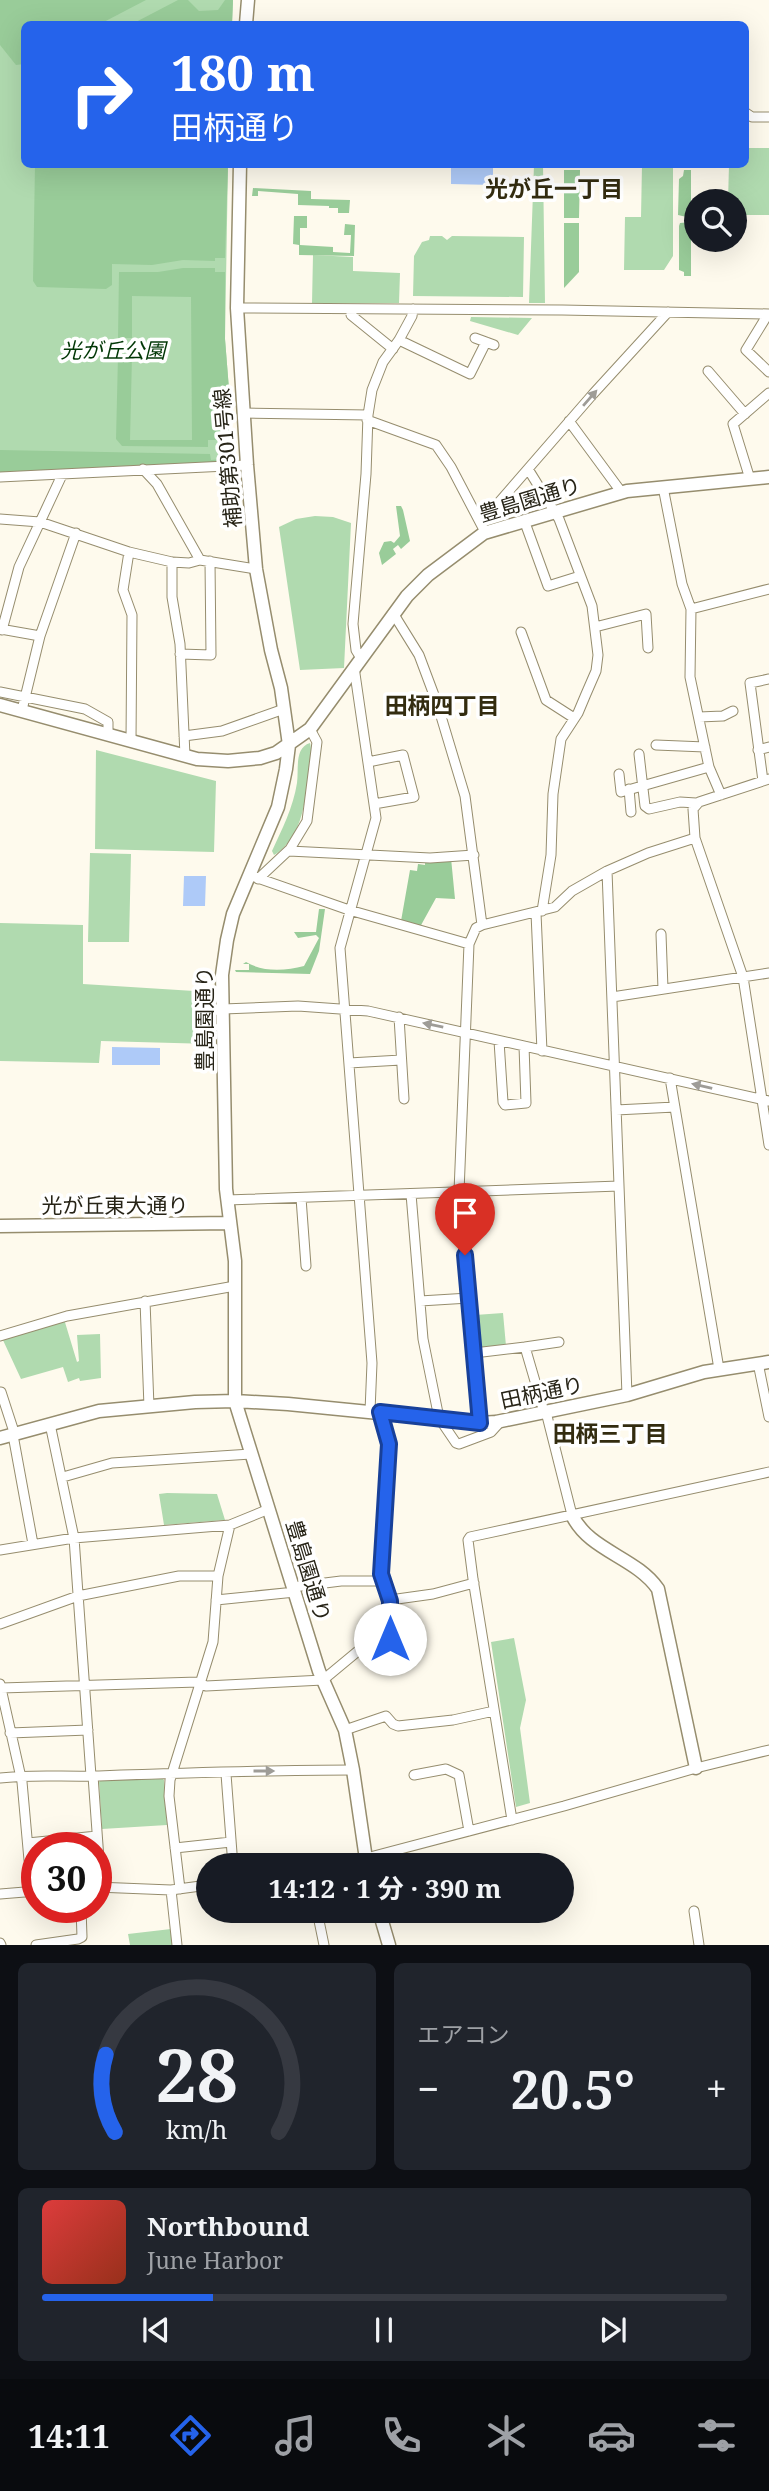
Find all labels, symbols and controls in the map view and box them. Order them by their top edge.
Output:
text: 180 m [171,39,315,105]
icon: right [56,49,147,140]
text: 田柄通り [171,105,299,148]
district label: 光が丘一丁目 [485,172,623,204]
map controls [684,189,747,252]
button: search [684,189,747,252]
park label: 光が丘公園 [61,336,168,364]
street label: 補助第301号線 [207,387,247,529]
one-way arrow [582,389,597,406]
street label: 豊島園通り [475,470,584,528]
district label: 田柄四丁目 [385,689,500,721]
street label: 豊島園通り [190,967,218,1072]
one-way arrow [422,1019,444,1030]
one-way arrow [691,1080,713,1091]
pin [435,1183,495,1255]
street label: 光が丘東大通り [42,1191,189,1219]
icon: arrive [446,1194,484,1232]
street label: 田柄通り [498,1370,586,1414]
district label: 田柄三丁目 [553,1417,668,1449]
street label: 豊島園通り [280,1516,338,1625]
position arrow [353,1602,427,1676]
one-way arrow [254,1765,276,1776]
speed limit sign: 30 [21,1832,112,1923]
text: 14:12 · 1 分 · 390 m [269,1870,501,1906]
text: エアコン [418,2018,510,2050]
text: 28 [156,2025,238,2124]
text: 20.5° [511,2053,635,2124]
text: − [418,2062,440,2114]
text: + [706,2062,727,2114]
text: km/h [166,2112,228,2146]
text: Northbound [147,2208,309,2244]
text: June Harbor [147,2244,283,2276]
icon: previous [137,2311,175,2349]
icon: pause [365,2311,403,2349]
icon: next [594,2311,632,2349]
icon: directions [166,2411,215,2460]
icon: music [271,2411,320,2460]
icon: phone [377,2411,426,2460]
icon: climate [482,2411,531,2460]
icon: car [587,2411,636,2460]
icon: filters [692,2411,741,2460]
text: 14:11 [28,2414,110,2457]

